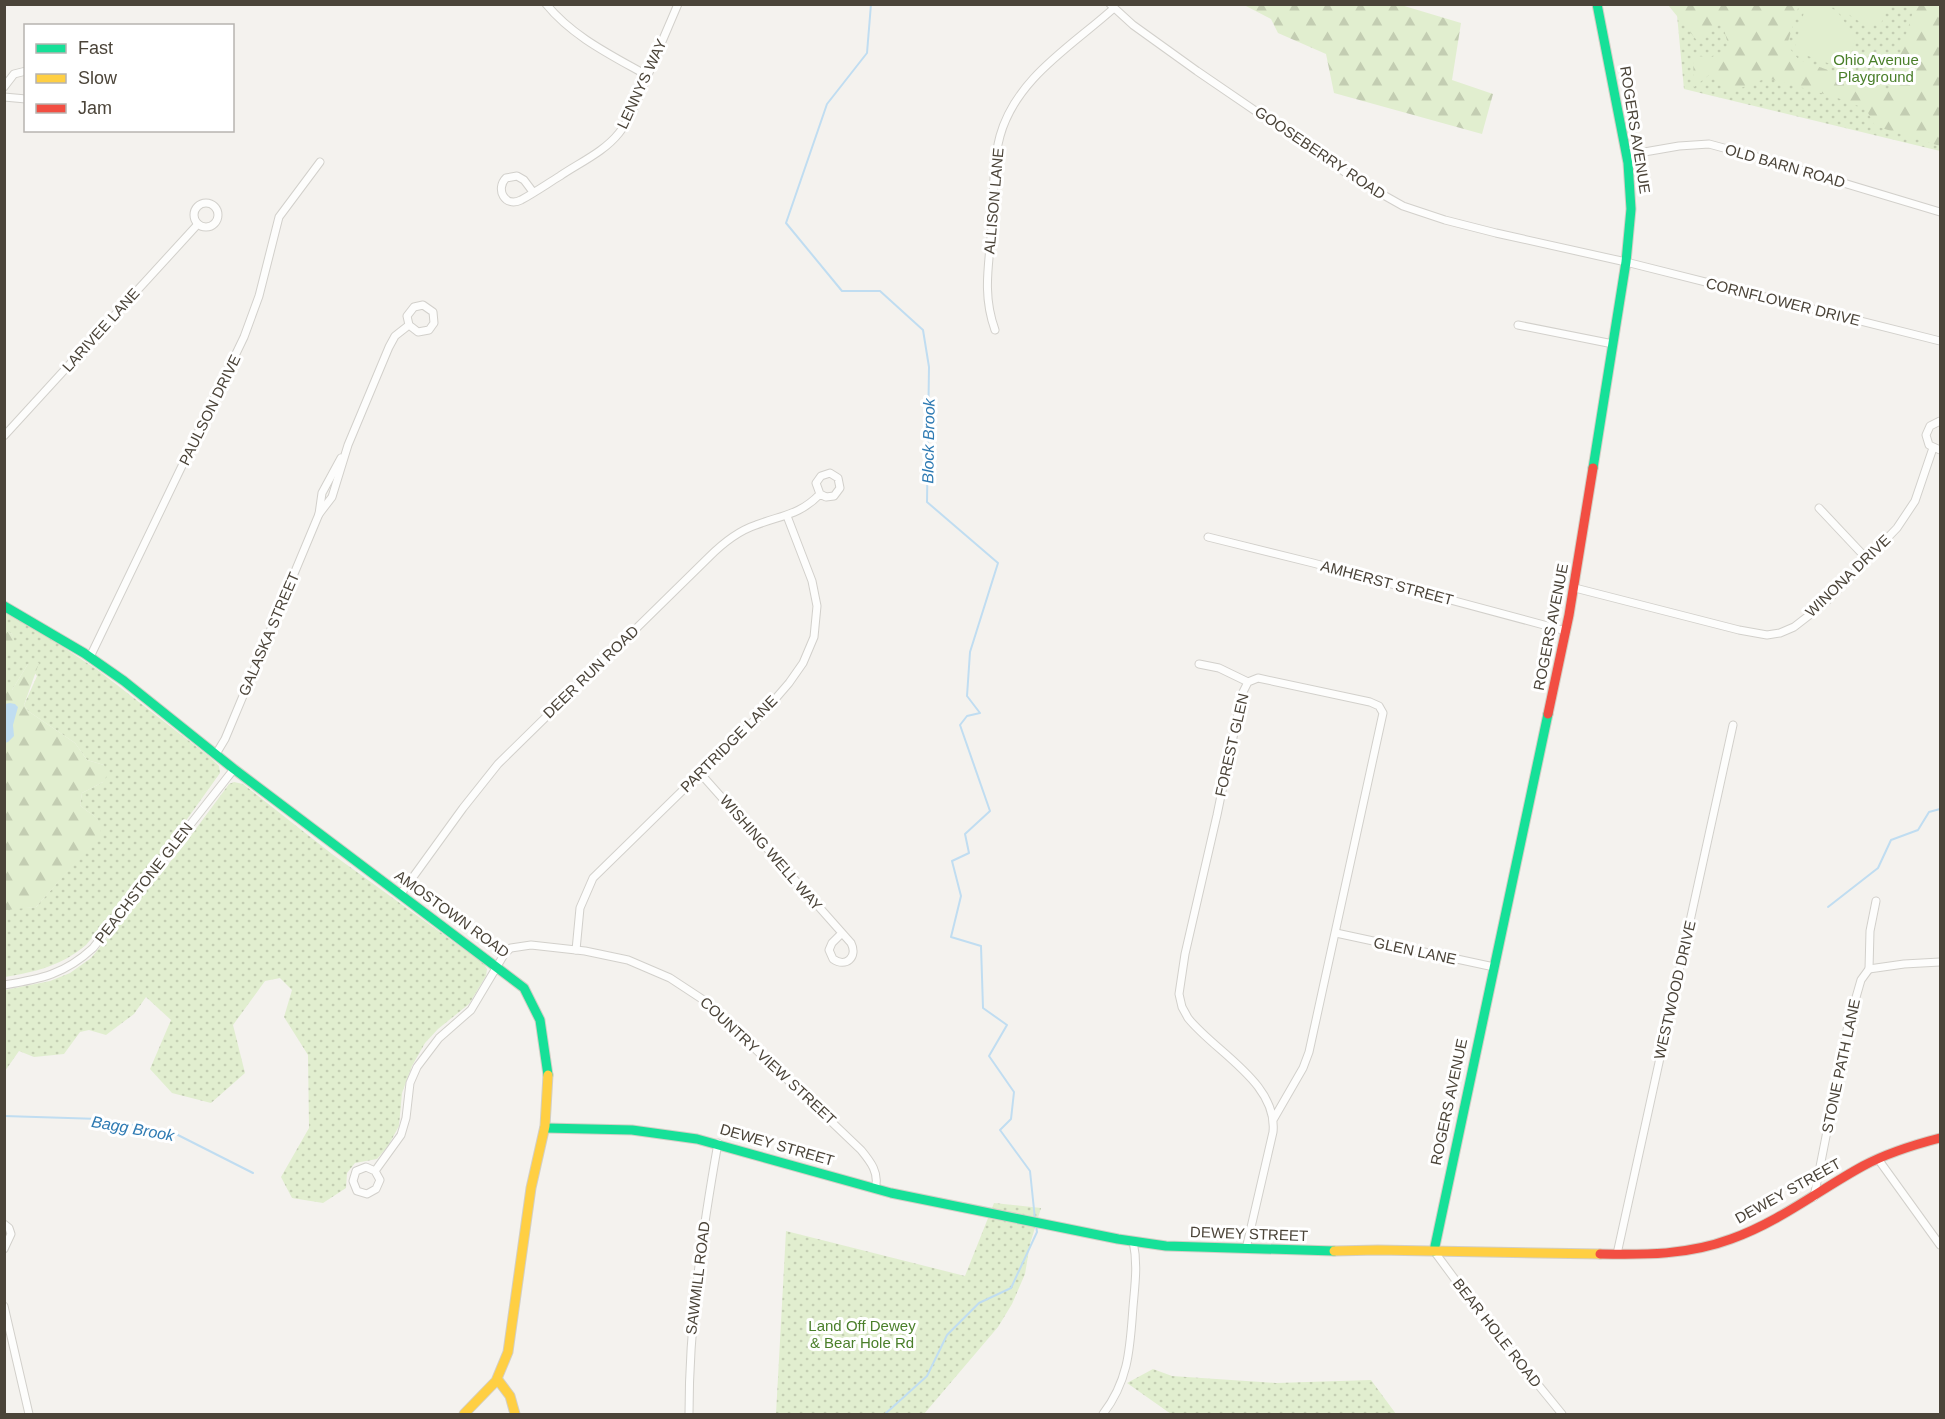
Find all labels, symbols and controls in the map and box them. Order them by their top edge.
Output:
legend [24,24,234,132]
street label: LENNYS WAY [613,36,670,131]
text: Fast [78,38,113,58]
park label: Ohio Avenue Playground [1833,51,1919,85]
street label: ROGERS AVENUE [1617,65,1654,195]
text: Slow [78,68,118,88]
text: Jam [78,98,112,118]
street label: GOOSEBERRY ROAD [1252,103,1389,203]
street label: OLD BARN ROAD [1723,140,1847,191]
street label: ALLISON LANE [980,147,1007,255]
street label: CORNFLOWER DRIVE [1704,274,1862,329]
street label: LARIVEE LANE [59,284,143,375]
street label: PAULSON DRIVE [175,352,244,468]
water label: Block Brook [919,397,938,484]
street label: WINONA DRIVE [1802,531,1893,620]
street label: AMHERST STREET [1319,557,1455,608]
street label: ROGERS AVENUE [1530,562,1571,692]
street label: GALASKA STREET [235,569,302,698]
street label: DEER RUN ROAD [539,622,642,721]
street label: PARTRIDGE LANE [677,692,780,795]
street label: FOREST GLEN [1211,692,1252,798]
street label: WISHING WELL WAY [717,792,826,914]
street label: PEACHSTONE GLEN [91,819,196,946]
street label: AMOSTOWN ROAD [392,866,513,961]
street label: WESTWOOD DRIVE [1650,919,1699,1061]
street label: GLEN LANE [1372,933,1458,968]
street label: COUNTRY VIEW STREET [697,993,840,1128]
street label: STONE PATH LANE [1818,997,1863,1135]
street label: ROGERS AVENUE [1427,1037,1470,1167]
water label: Bagg Brook [90,1113,177,1144]
street label: DEWEY STREET [718,1120,836,1169]
street label: DEWEY STREET [1732,1155,1844,1227]
street label: SAWMILL ROAD [682,1220,713,1336]
street label: DEWEY STREET [1190,1223,1308,1244]
street label: BEAR HOLE ROAD [1450,1275,1545,1391]
park label: Land Off Dewey & Bear Hole Rd [808,1317,916,1351]

